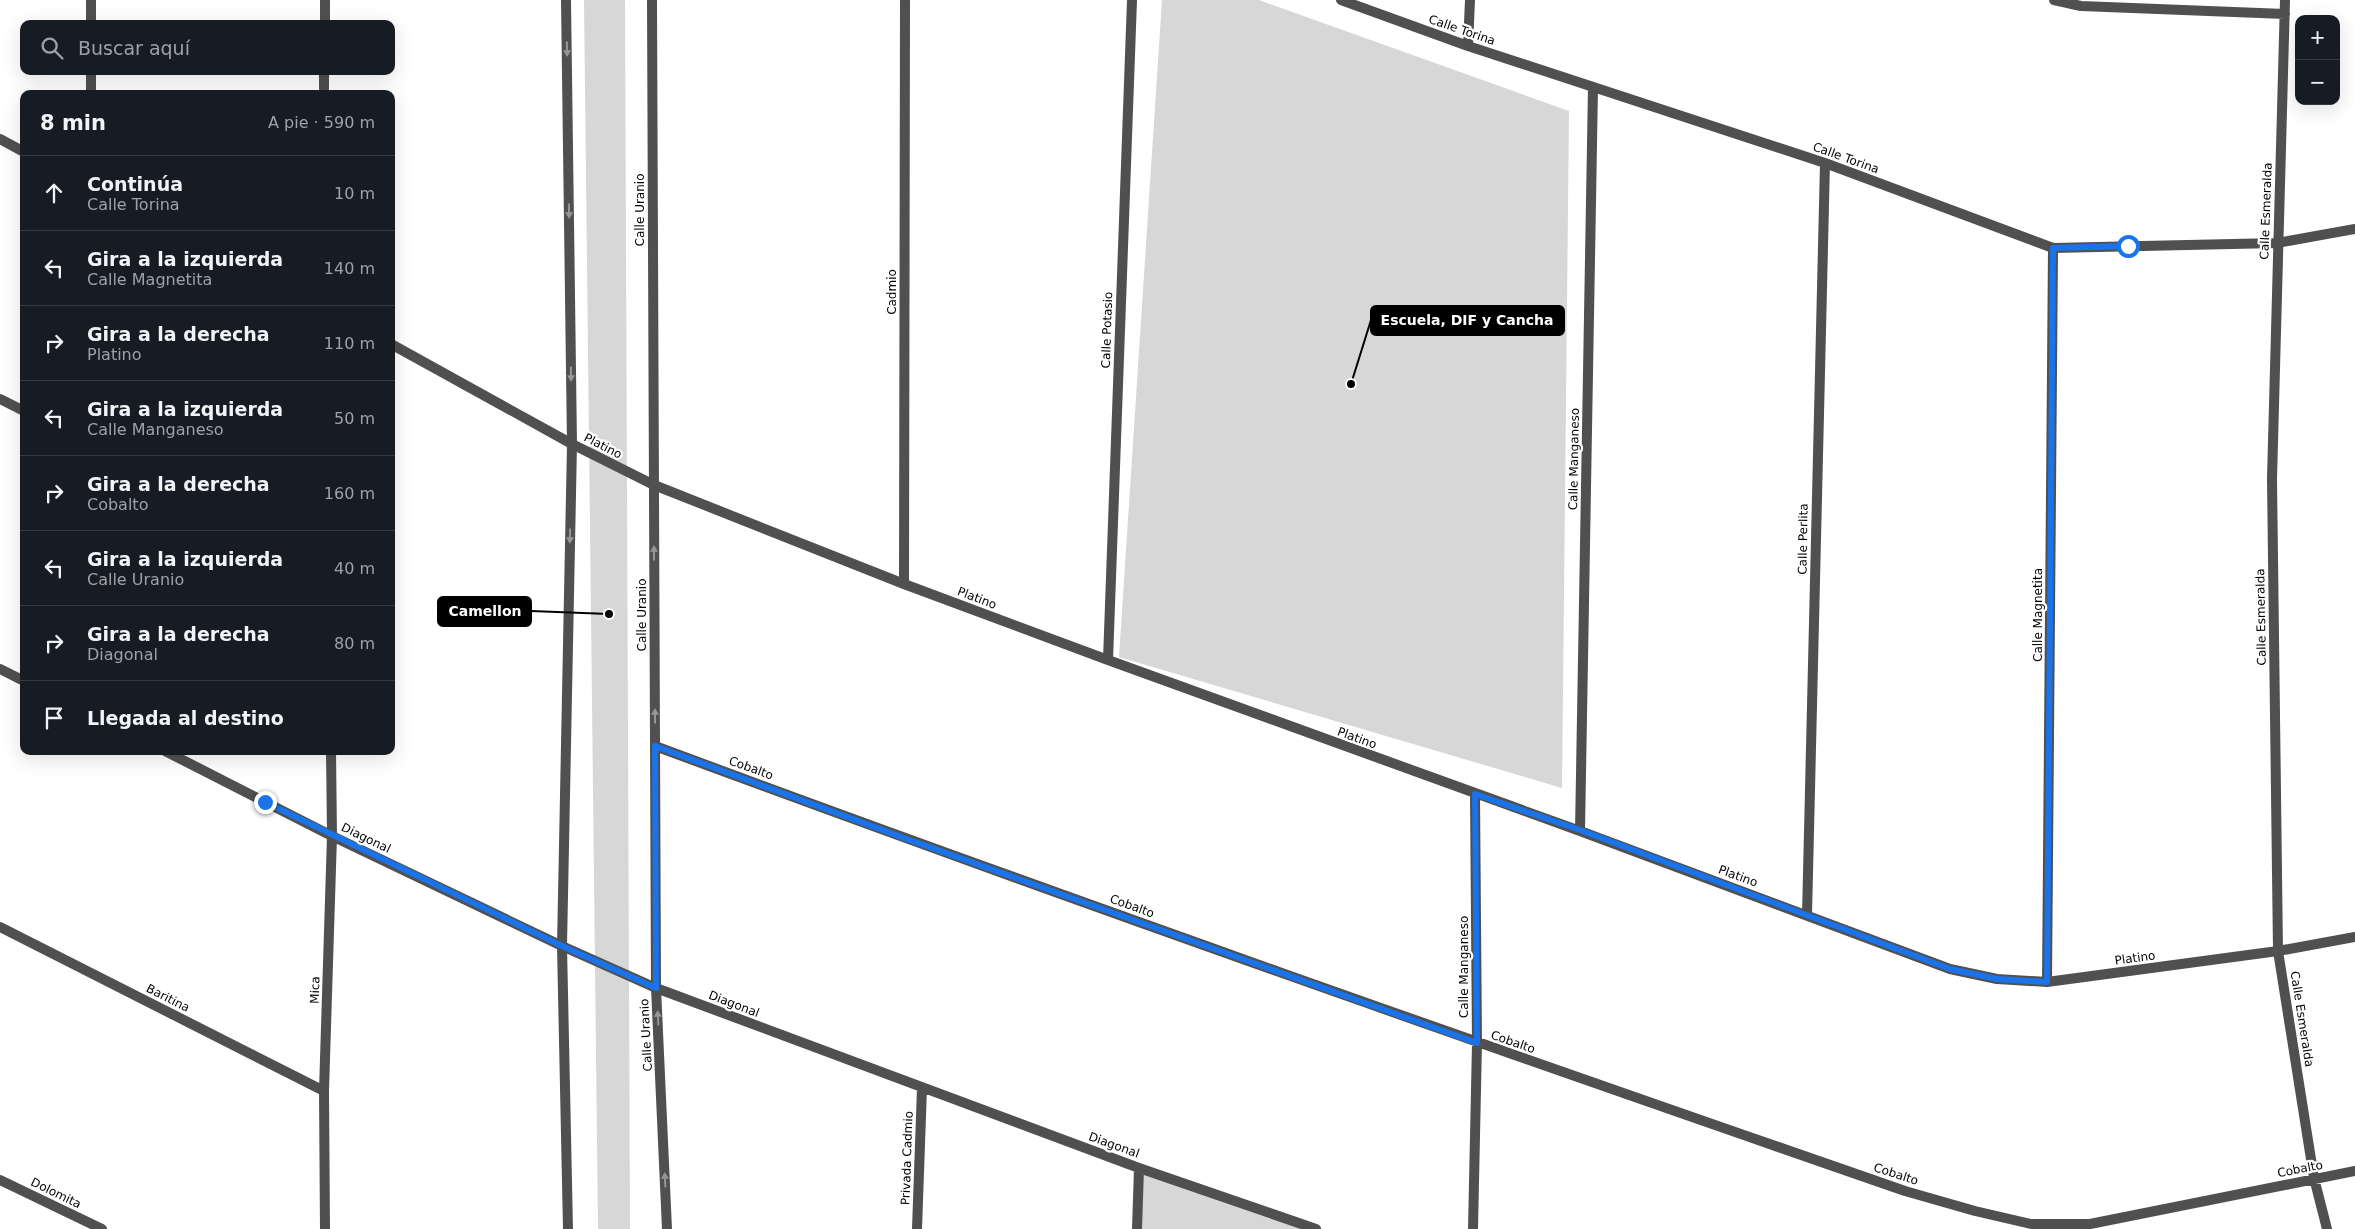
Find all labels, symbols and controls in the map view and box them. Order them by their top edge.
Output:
street label: Calle Torina [1427,12,1497,48]
map controls [2295,15,2340,105]
button: + [2295,15,2340,60]
search box [20,20,395,75]
icon: search [38,34,66,62]
text: Buscar aquí [78,37,190,59]
one-way arrow [563,41,571,57]
button: − [2295,60,2340,105]
text: 8 min [40,111,106,135]
text: A pie · 590 m [268,113,375,132]
street label: Calle Torina [1811,140,1881,176]
street label: Calle Esmeralda [2257,162,2275,260]
text: Continúa [87,173,183,195]
street label: Calle Uranio [633,174,647,246]
icon: ahead [40,179,68,207]
text: 10 m [334,184,375,203]
text: Calle Torina [87,195,180,214]
one-way arrow [565,203,573,219]
route start [2117,235,2140,258]
text: Gira a la izquierda [87,248,283,270]
icon: left [40,254,68,282]
text: 140 m [324,259,375,278]
street label: Cadmio [885,269,899,315]
text: Calle Magnetita [87,270,212,289]
street label: Calle Potasio [1099,291,1115,369]
callout: Escuela, DIF y Cancha [1371,306,1564,335]
text: Escuela, DIF y Cancha [1381,312,1553,328]
text: Gira a la derecha [87,323,270,345]
icon: right [40,329,68,357]
text: 110 m [324,334,375,353]
text: Platino [87,345,142,364]
one-way arrow [567,366,575,382]
text: Gira a la izquierda [87,398,283,420]
icon: left [40,404,68,432]
street label: Calle Manganeso [1566,408,1582,510]
text: 50 m [334,409,375,428]
text: Calle Manganeso [87,420,224,439]
street label: Platino [582,430,624,462]
text: Gira a la derecha [87,473,270,495]
icon: right [40,479,68,507]
text: 160 m [324,484,375,503]
text: Cobalto [87,495,148,514]
street label: Calle Perlita [1795,503,1811,575]
one-way arrow [566,528,574,544]
one-way arrow [650,545,658,561]
text: Gira a la izquierda [87,548,283,570]
icon: left [40,554,68,582]
text: 40 m [334,559,375,578]
street label: Calle Magnetita [2031,568,2045,662]
street label: Calle Esmeralda [2253,568,2269,666]
text: Calle Uranio [87,570,184,589]
street label: Calle Uranio [635,579,649,651]
street label: Platino [955,584,999,612]
callout: Camellon [438,597,531,626]
text: Camellon [449,603,522,619]
text: Gira a la derecha [87,623,270,645]
icon: right [40,629,68,657]
text: 80 m [334,634,375,653]
text: Diagonal [87,645,158,664]
icon: arrive [40,704,68,732]
text: Llegada al destino [87,707,284,729]
one-way arrow [651,707,659,723]
street label: Platino [1335,724,1379,752]
street label: Cobalto [727,754,775,782]
route end [254,791,277,814]
street label: Diagonal [339,820,393,856]
street label: Platino [1716,862,1760,890]
street label: Cobalto [1108,892,1156,920]
street label: Calle Manganeso [1457,916,1471,1018]
street label: Platino [2114,948,2156,968]
street label: Calle Esmeralda [2287,970,2317,1068]
street label: Mica [308,976,322,1004]
street label: Baritina [144,981,192,1015]
street label: Diagonal [707,988,761,1020]
street label: Calle Uranio [637,998,655,1072]
one-way arrow [653,1010,661,1026]
street label: Cobalto [1489,1028,1537,1056]
street label: Privada Cadmio [898,1111,916,1205]
street label: Diagonal [1087,1129,1141,1161]
street label: Cobalto [2276,1158,2324,1180]
street label: Cobalto [1872,1160,1920,1188]
one-way arrow [661,1172,669,1188]
street label: Dolomita [29,1175,83,1211]

